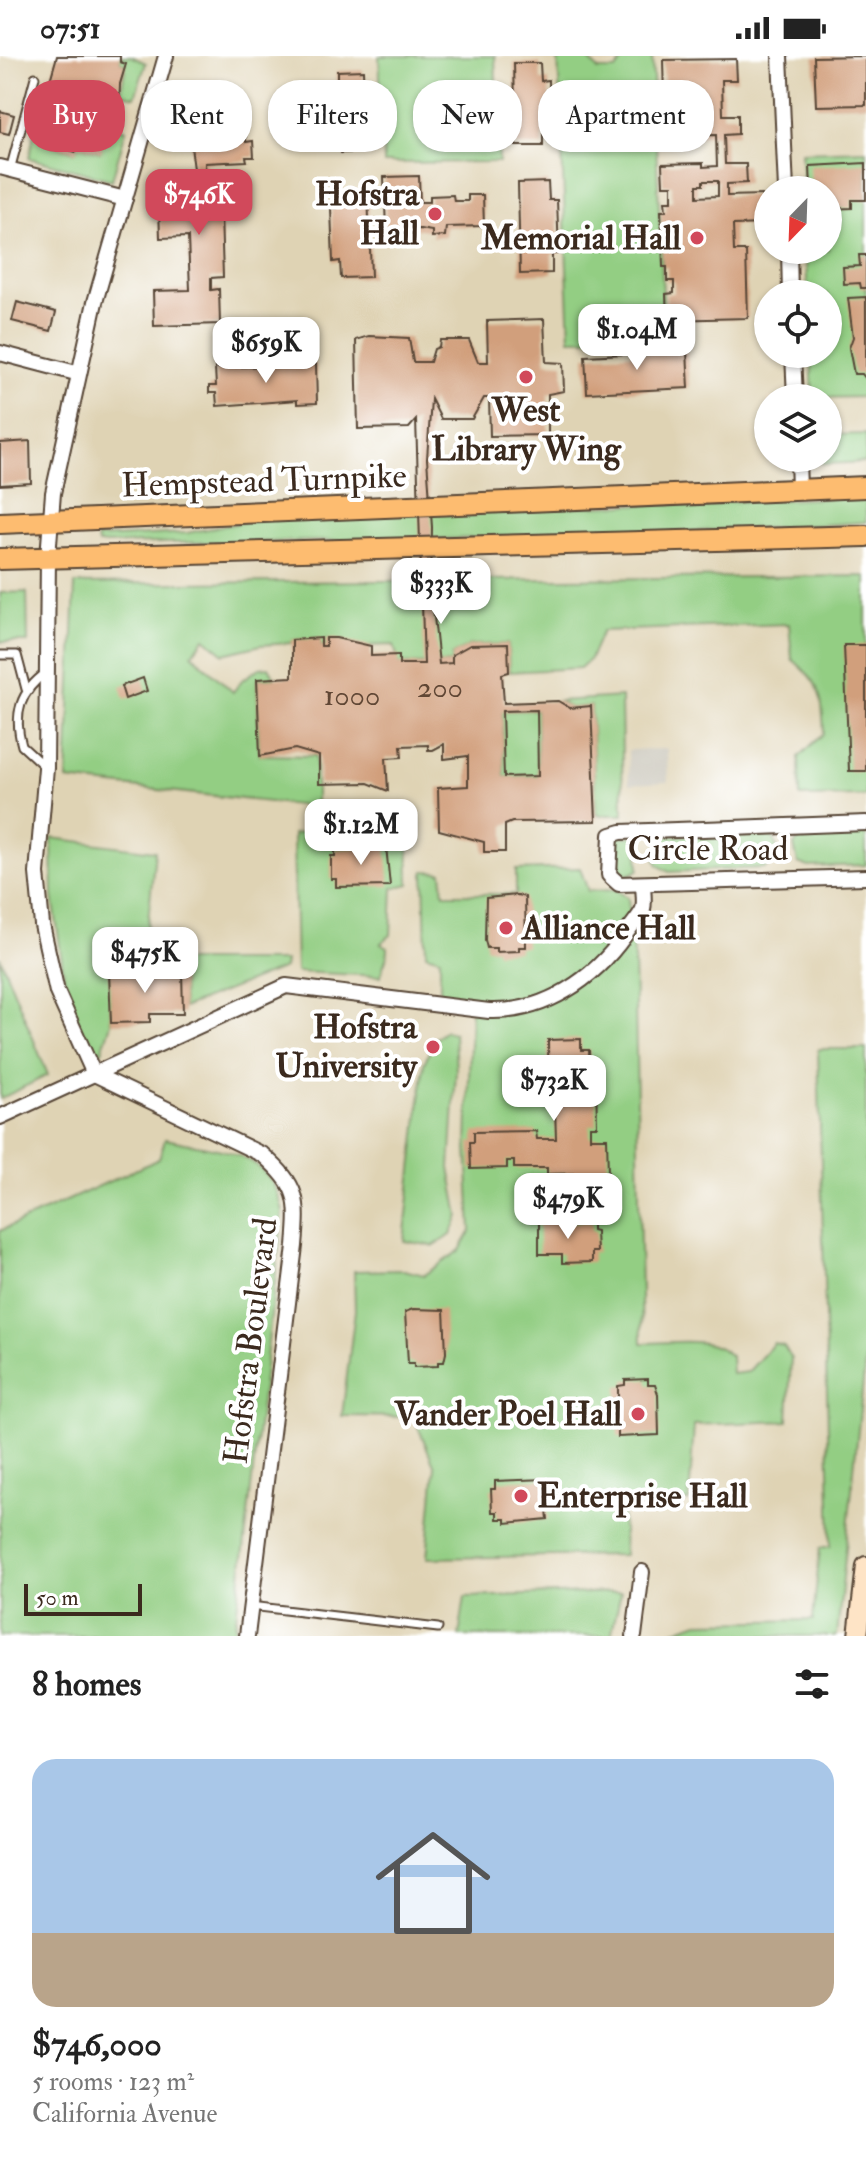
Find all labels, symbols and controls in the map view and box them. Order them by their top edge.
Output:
text: 07:51 [40,10,100,47]
chip: Buy [24,80,125,152]
chip: Rent [141,80,252,152]
chip: Filters [268,80,397,152]
chip: New [413,80,522,152]
chip: Apartment [538,80,714,152]
pin: $746K [143,169,255,237]
place label: Hofstra Hall [315,173,420,255]
north arrow [754,176,842,264]
map controls [754,176,842,472]
text: $746K [163,179,235,211]
marker: Hofstra Hall [426,205,444,223]
place label: Memorial Hall [480,217,681,260]
marker: Memorial Hall [688,229,706,247]
button: locate [754,280,842,368]
pin: $1.04M [572,304,702,372]
text: $1.04M [596,314,678,346]
pin: $659K [210,317,322,385]
text: $659K [231,327,301,359]
marker: West Library Wing [517,368,535,386]
button: layers [754,384,842,472]
place label: West Library Wing [431,389,622,471]
street label: Hempstead Turnpike [121,455,407,507]
pin: $333K [385,558,497,626]
text: $333K [410,568,472,600]
house number: 200 [417,669,463,706]
house number: 1000 [324,677,380,714]
pin: $1.12M [296,799,426,867]
text: $1.12M [323,809,399,841]
street label: Circle Road [628,828,789,871]
place label: Alliance Hall [520,907,696,950]
marker: Alliance Hall [497,919,515,937]
pin: $475K [89,927,201,995]
text: $475K [110,937,180,969]
place label: Hofstra University [275,1006,418,1088]
marker: Hofstra University [424,1038,442,1056]
pin: $732K [498,1055,610,1123]
text: $732K [520,1065,588,1097]
pin: $479K [512,1173,624,1241]
text: $479K [532,1183,604,1215]
street label: Hofstra Boulevard [215,1215,287,1467]
place label: Vander Poel Hall [393,1393,622,1436]
marker: Vander Poel Hall [629,1405,647,1423]
place label: Enterprise Hall [537,1475,748,1518]
marker: Enterprise Hall [512,1487,530,1505]
scale bar [24,1580,142,1616]
text: 50 m [36,1584,78,1612]
icon: filters [790,1662,834,1706]
text: 8 homes [32,1663,141,1706]
icon: home [361,1811,505,1955]
text: $746,000 [32,2023,162,2066]
text: 5 rooms · 123 m² [32,2066,194,2098]
text: California Avenue [32,2098,217,2130]

